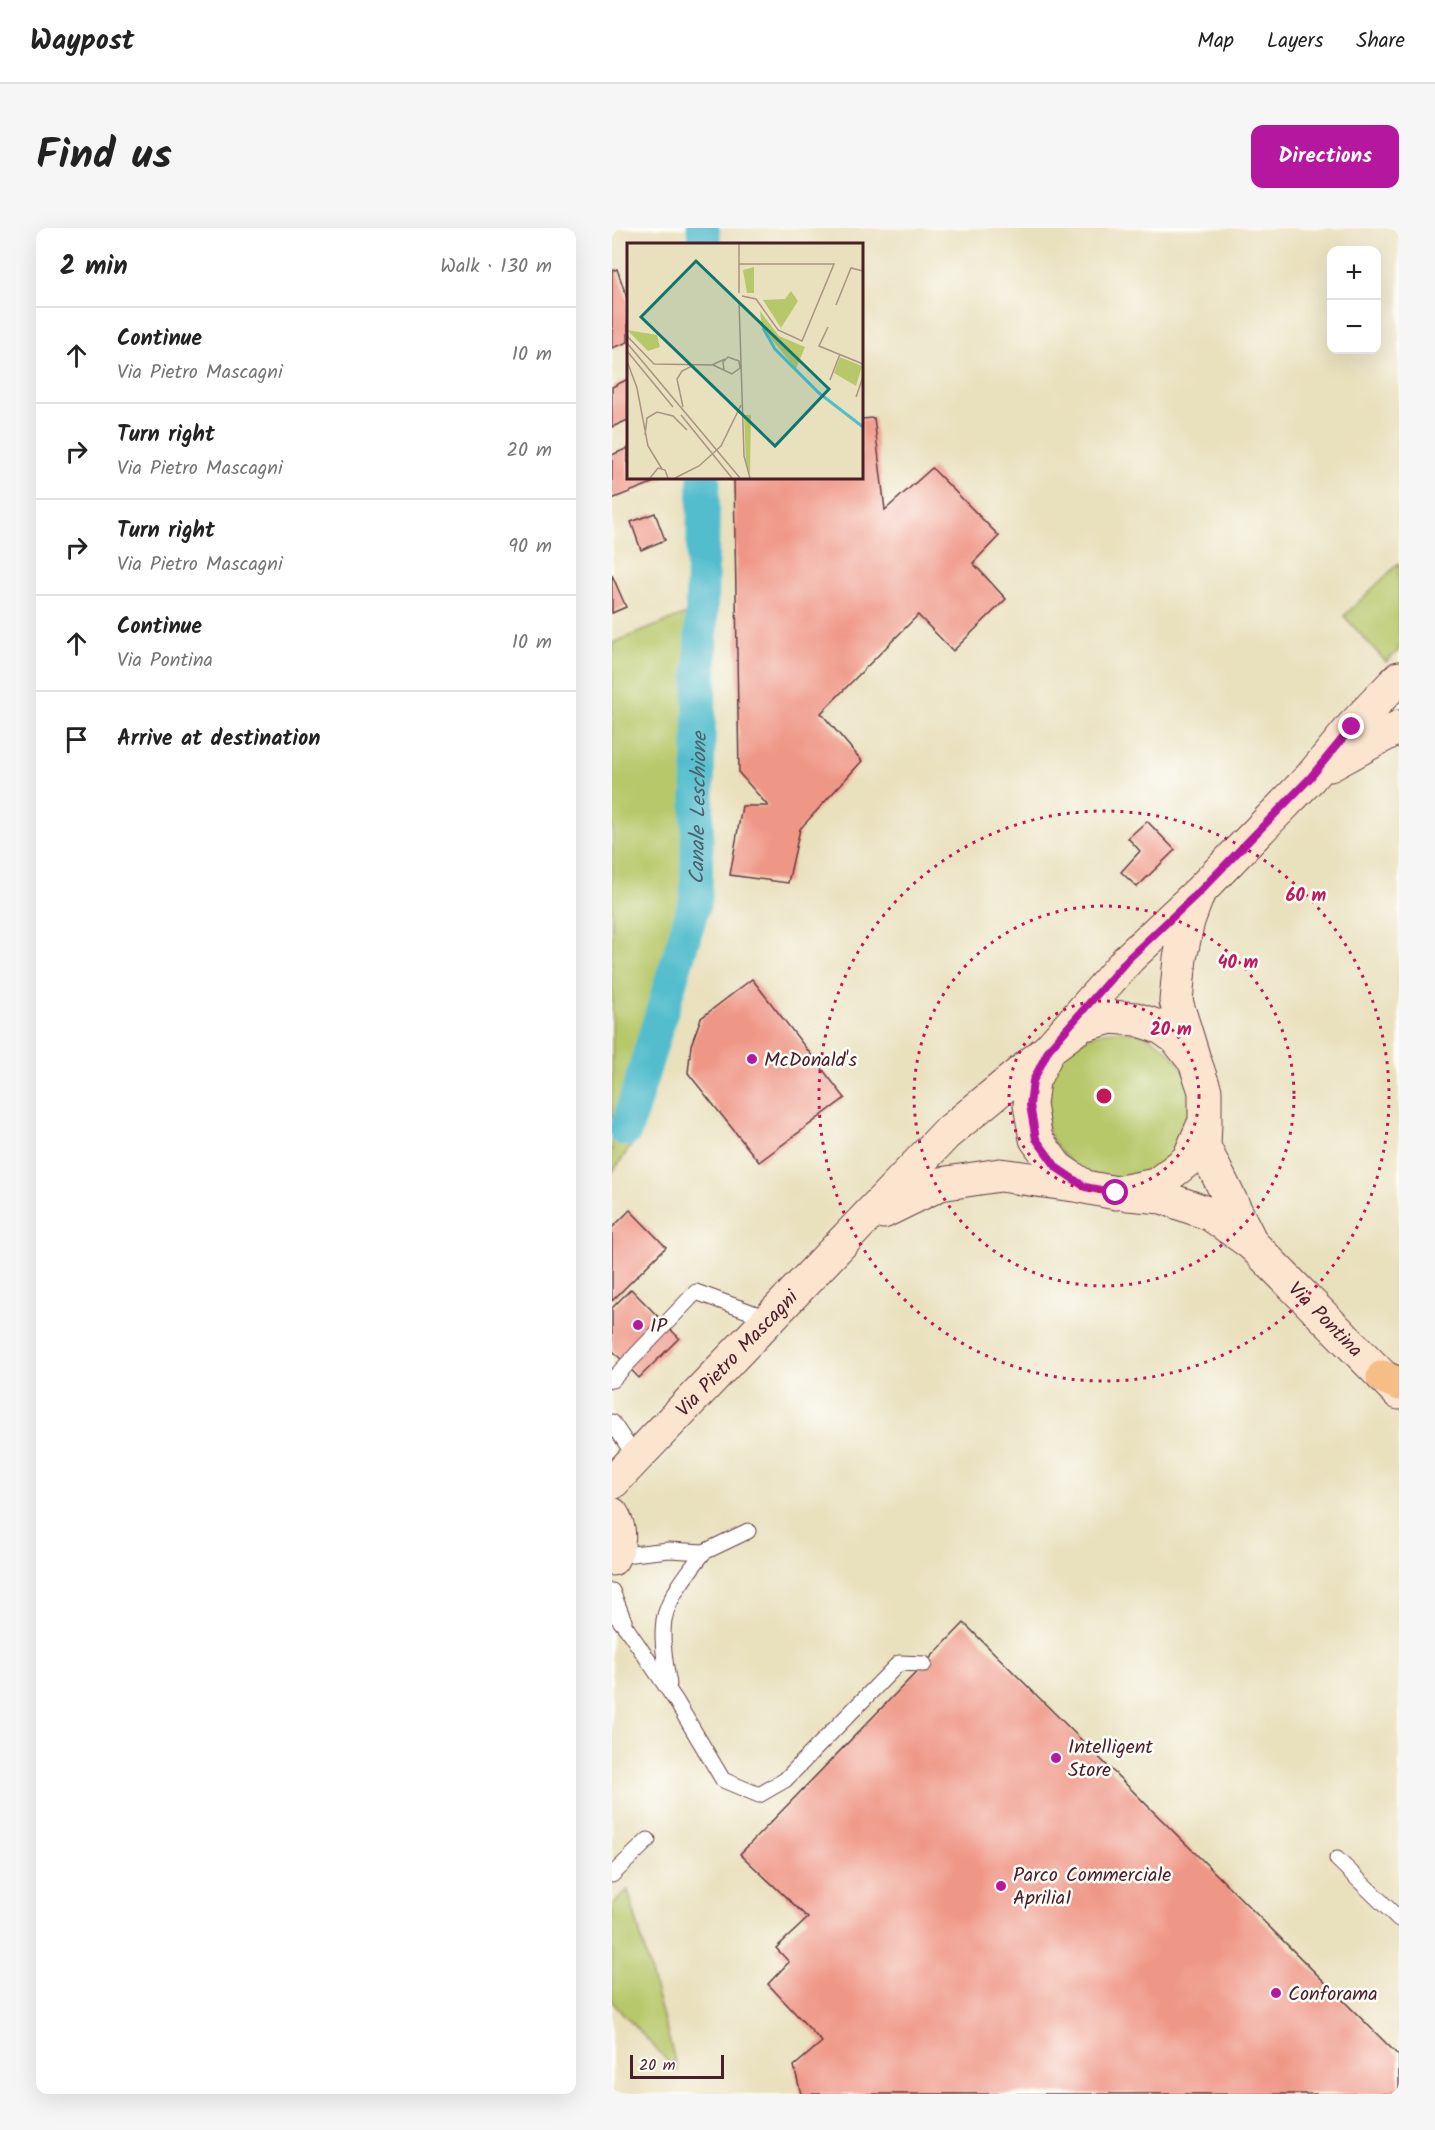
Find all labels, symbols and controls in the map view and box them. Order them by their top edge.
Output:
text: Waypost [30,19,134,64]
text: Map [1197,25,1234,58]
text: Layers [1267,25,1323,58]
text: Share [1356,25,1405,58]
text: Find us [36,123,172,190]
button: Directions [1251,125,1399,188]
inset map [627,243,862,478]
text: 2 min [60,246,128,288]
map controls [1327,246,1381,354]
button: + [1327,246,1381,300]
text: Walk · 130 m [440,251,552,283]
button: − [1327,300,1381,354]
text: Continue [117,322,202,357]
icon: ahead [60,339,93,372]
text: 10 m [512,339,552,371]
text: Via Pietro Mascagni [117,357,283,389]
text: Turn right [117,418,215,453]
icon: right [60,435,93,468]
text: 20 m [506,435,552,467]
text: Via Pietro Mascagni [117,453,283,485]
text: Turn right [117,514,215,549]
icon: right [60,531,93,564]
text: 90 m [508,531,552,563]
text: Via Pietro Mascagni [117,549,283,581]
text: Continue [117,610,202,645]
icon: ahead [60,627,93,660]
text: 10 m [512,627,552,659]
text: Via Pontina [117,645,213,677]
route end [1338,713,1364,739]
text: Arrive at destination [117,722,320,757]
icon: arrive [60,723,93,756]
water label: Canale Leschione [681,729,717,885]
text: 60 m [1286,882,1327,911]
text: 40 m [1218,949,1259,978]
text: 20 m [1150,1016,1192,1045]
place label: McDonald's [764,1045,857,1077]
marker: McDonald's [745,1052,759,1066]
centre of rings [1094,1086,1114,1106]
route start [1102,1179,1128,1205]
street label: Via Pontina [1279,1275,1370,1366]
street label: Via Pietro Mascagni [669,1282,808,1425]
place label: IP [650,1311,668,1343]
marker: IP [631,1318,645,1332]
place label: Intelligent Store [1068,1732,1153,1787]
marker: Intelligent Store [1049,1751,1063,1765]
place label: Parco Commerciale Aprilia1 [1013,1860,1171,1915]
marker: Parco Commerciale Aprilia1 [994,1879,1008,1893]
place label: Conforama [1288,1979,1378,2011]
marker: Conforama [1269,1986,1283,2000]
scale bar [630,2052,724,2080]
text: 20 m [639,2053,675,2078]

